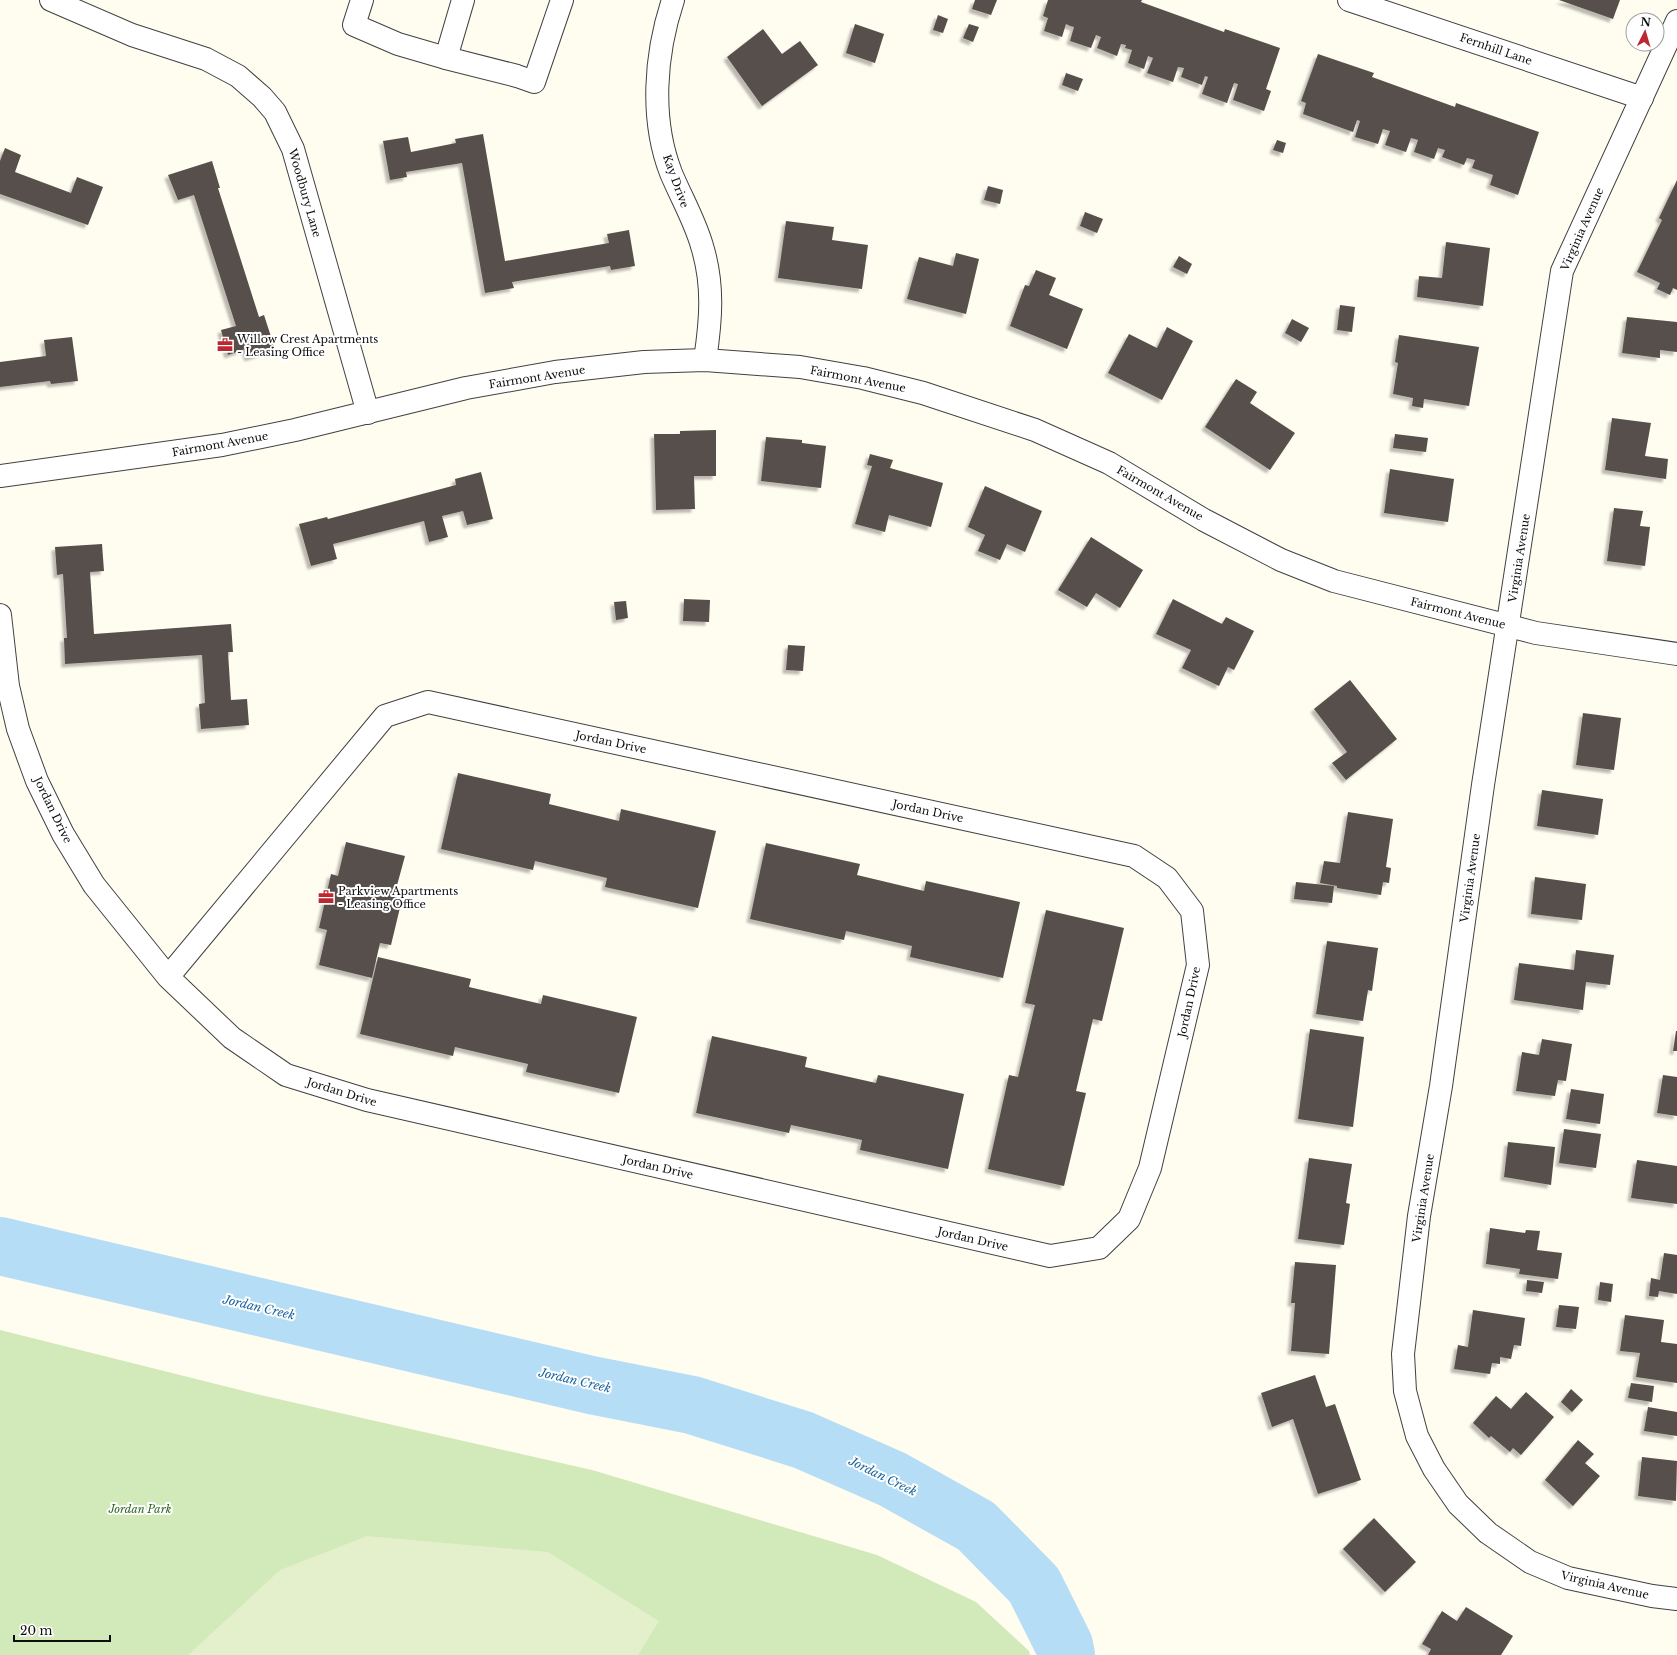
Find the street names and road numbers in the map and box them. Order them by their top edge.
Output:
street label: Fernhill Lane [1458,30,1534,68]
street label: Woodbury Lane [285,146,324,239]
street label: Kay Drive [660,152,692,210]
street label: Virginia Avenue [1557,185,1607,274]
street label: Fairmont Avenue [488,362,586,392]
street label: Fairmont Avenue [809,363,907,395]
street label: Fairmont Avenue [171,429,269,459]
street label: Fairmont Avenue [1114,463,1206,523]
street label: Virginia Avenue [1505,513,1533,604]
street label: Fairmont Avenue [1409,594,1507,632]
street label: Jordan Drive [572,727,648,756]
street label: Jordan Drive [30,773,75,845]
street label: Jordan Drive [889,796,965,825]
street label: Virginia Avenue [1457,833,1483,924]
street label: Jordan Drive [1174,965,1203,1041]
street label: Jordan Drive [304,1074,379,1109]
street label: Jordan Drive [619,1152,695,1182]
street label: Virginia Avenue [1409,1153,1437,1244]
street label: Jordan Drive [934,1224,1010,1254]
street label: Virginia Avenue [1559,1568,1650,1602]

